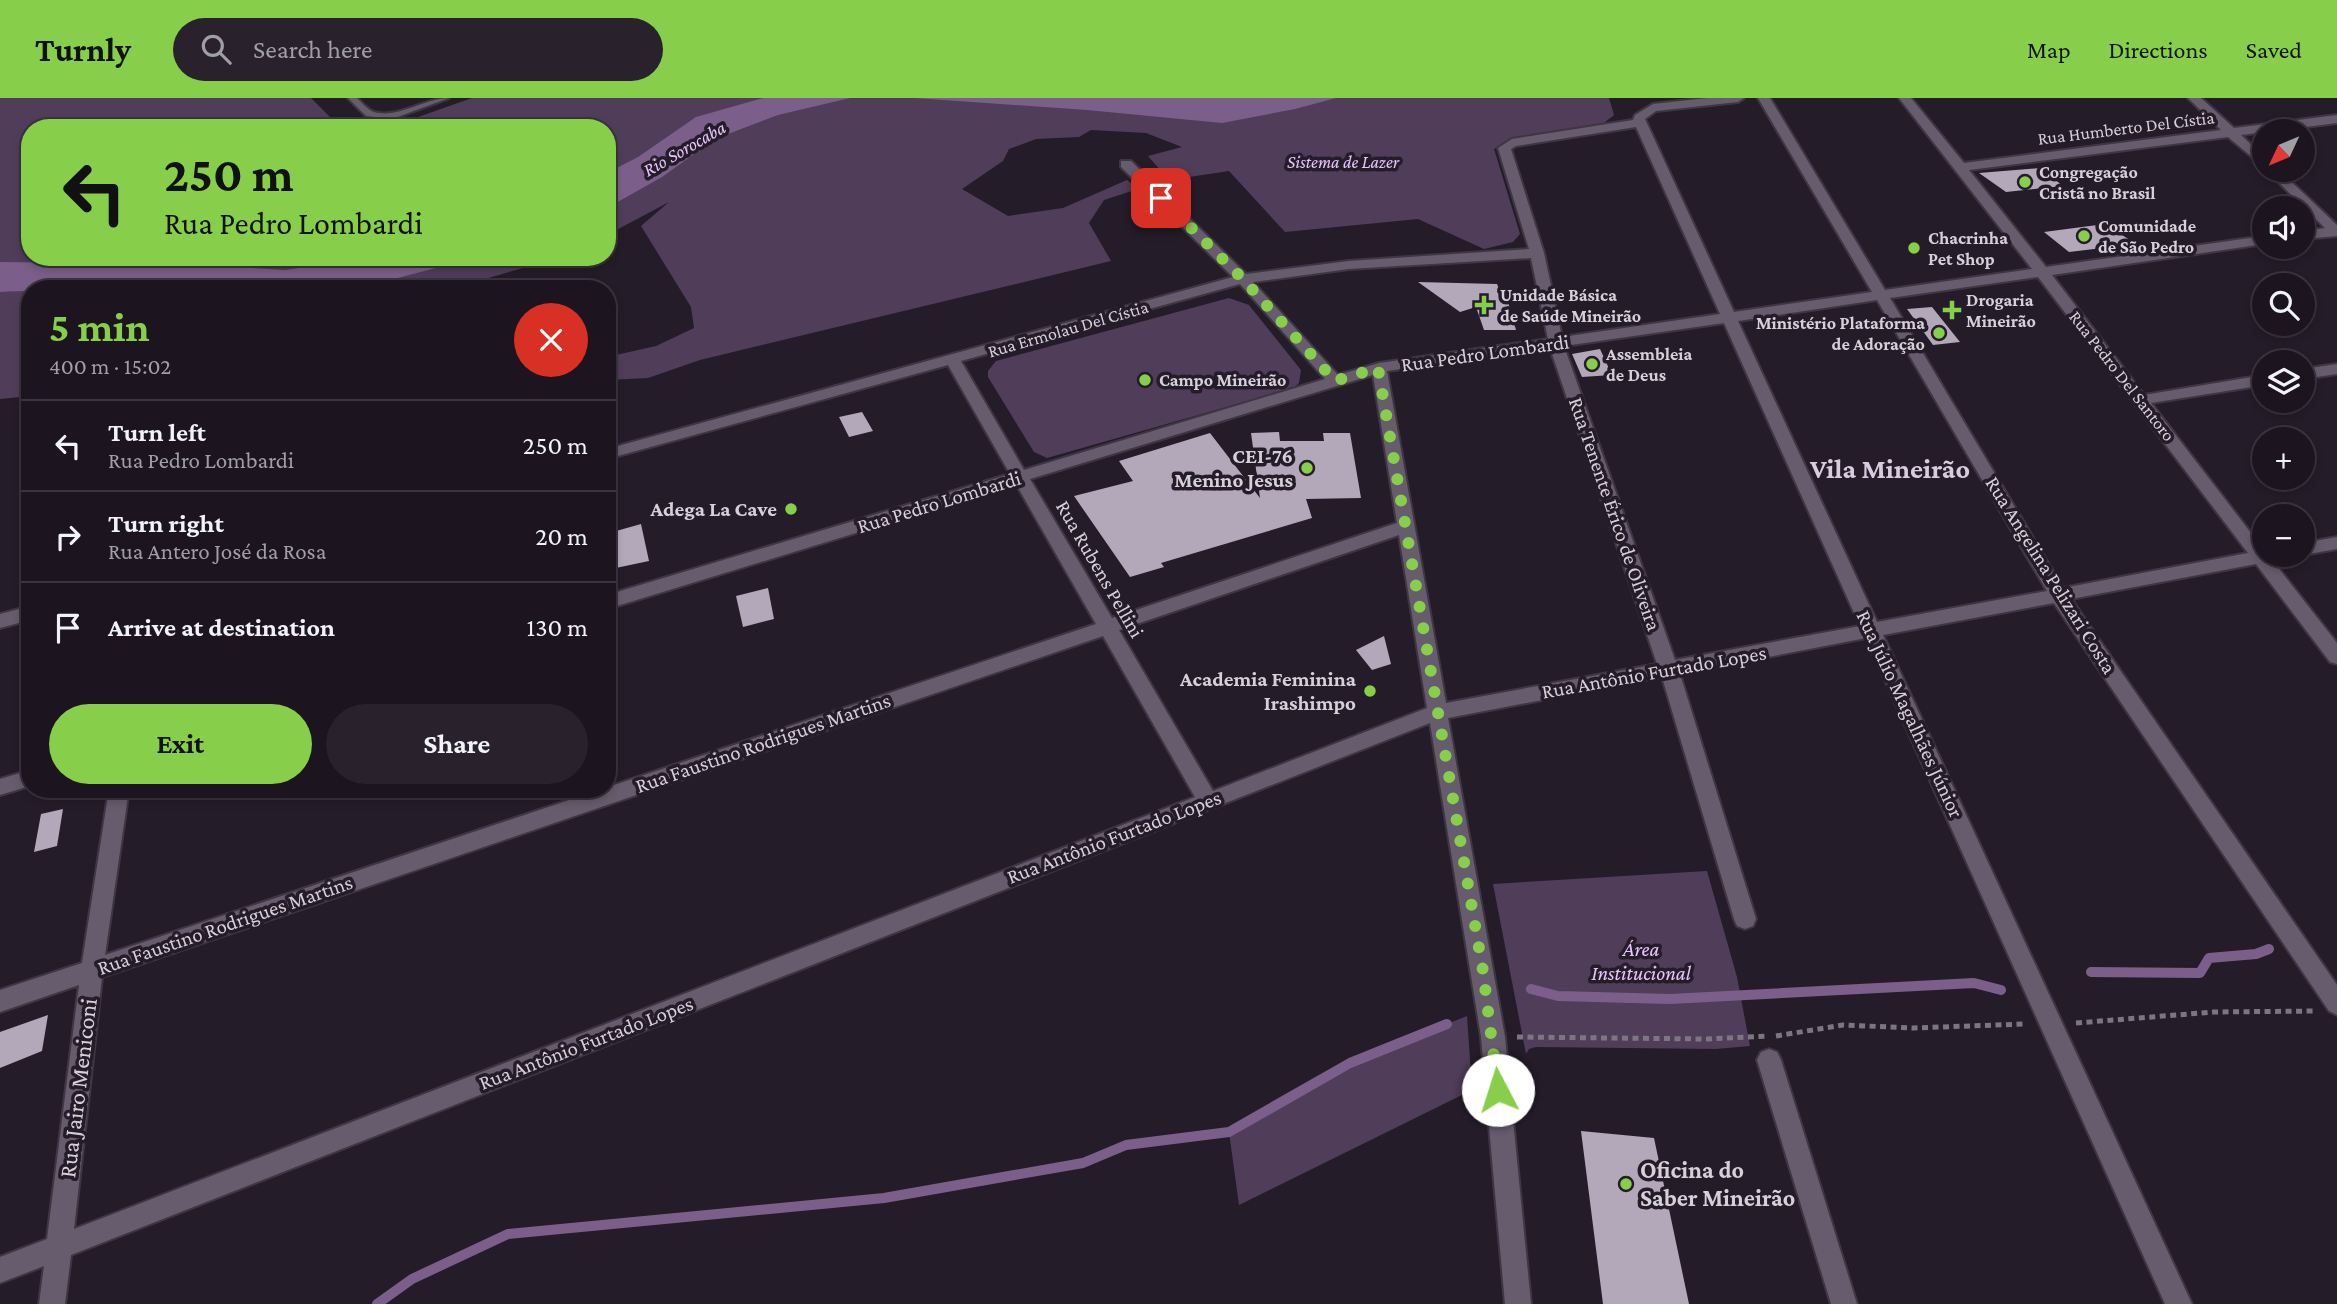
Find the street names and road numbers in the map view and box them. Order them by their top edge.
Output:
street label: Rua Humberto Del Cístia [2036,107,2216,149]
street label: Rua Ermolau Del Cístia [985,297,1151,361]
street label: Rua Pedro Del Santoro [2065,307,2179,445]
street label: Rua Pedro Lombardi [1399,329,1571,377]
street label: Rua Tenente Érico de Oliveira [1564,394,1666,634]
street label: Rua Pedro Lombardi [854,466,1024,538]
street label: Rua Angelina Pelizari Costa [1980,472,2122,678]
street label: Rua Rubens Pellini [1051,496,1149,642]
street label: Rua Júlio Magalhães Júnior [1851,607,1969,822]
street label: Rua Antônio Furtado Lopes [1540,640,1768,704]
street label: Rua Faustino Rodrigues Martins [632,688,894,798]
street label: Rua Antônio Furtado Lopes [1003,785,1225,889]
street label: Rua Faustino Rodrigues Martins [94,870,356,980]
street label: Rua Antônio Furtado Lopes [475,991,697,1095]
street label: Rua Jairo Meniconi [53,997,102,1179]

